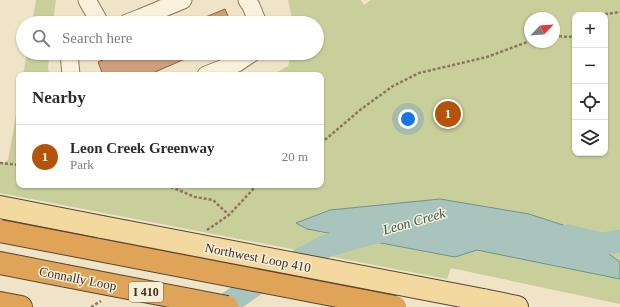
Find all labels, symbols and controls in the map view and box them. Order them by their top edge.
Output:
north arrow [524,12,560,48]
map controls [572,12,608,156]
button: + [572,12,608,48]
search box [16,16,324,60]
icon: search [30,27,52,49]
text: Search here [62,30,132,46]
button: − [572,48,608,84]
button: locate [572,84,608,120]
text: Nearby [32,88,86,107]
pin: 1 [435,99,461,129]
your location [398,109,418,129]
button: layers [572,120,608,156]
text: Leon Creek Greenway [70,140,214,156]
text: 1 [42,149,48,164]
text: 20 m [282,149,308,164]
text: Park [70,157,94,172]
water label: Leon Creek [380,205,448,238]
street label: Northwest Loop 410 [204,240,312,275]
street label: Connally Loop [38,264,118,293]
road number: I 410 [129,282,163,302]

